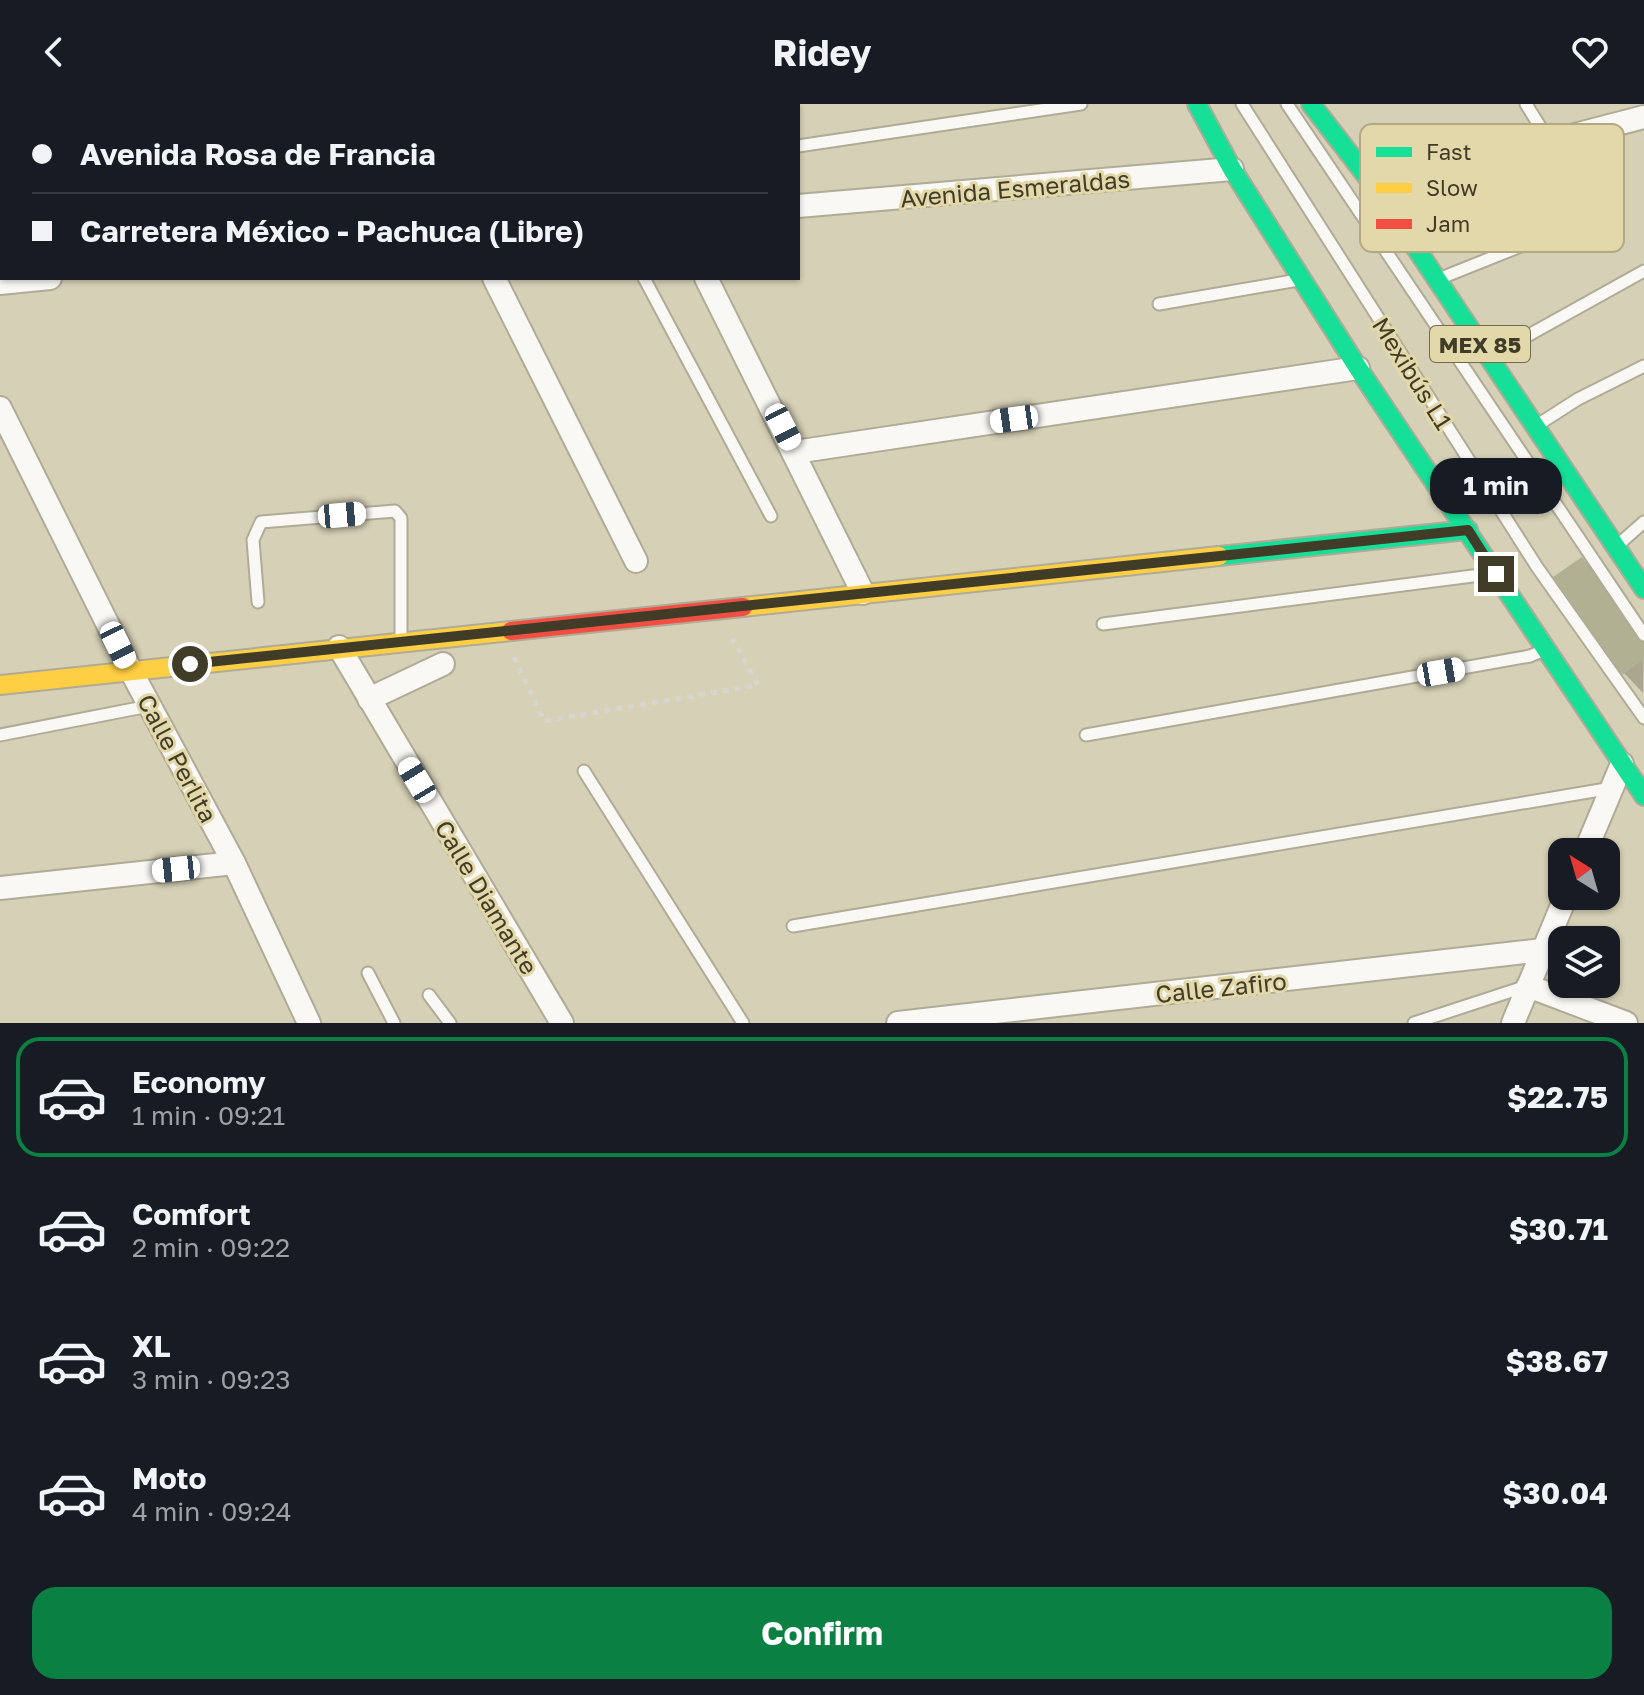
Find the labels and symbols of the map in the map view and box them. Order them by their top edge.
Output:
legend [1360,124,1624,252]
text: Fast [1426,138,1472,165]
street label: Avenida Esmeraldas [899,164,1131,212]
text: Slow [1426,174,1478,201]
text: Jam [1426,210,1470,237]
street label: Mexibús L1 [1367,311,1459,435]
road number: MEX 85 [1430,326,1530,362]
car [761,400,805,454]
car [989,404,1039,434]
callout: 1 min [1430,458,1562,514]
car [317,501,367,529]
route end [1478,556,1514,592]
car [97,618,139,672]
route start [172,646,208,682]
car [1415,656,1467,688]
street label: Calle Perlita [132,689,224,827]
car [394,753,440,807]
street label: Calle Diamante [430,815,544,979]
north arrow [1548,838,1620,910]
car [151,855,201,883]
street label: Calle Zafiro [1154,966,1288,1008]

